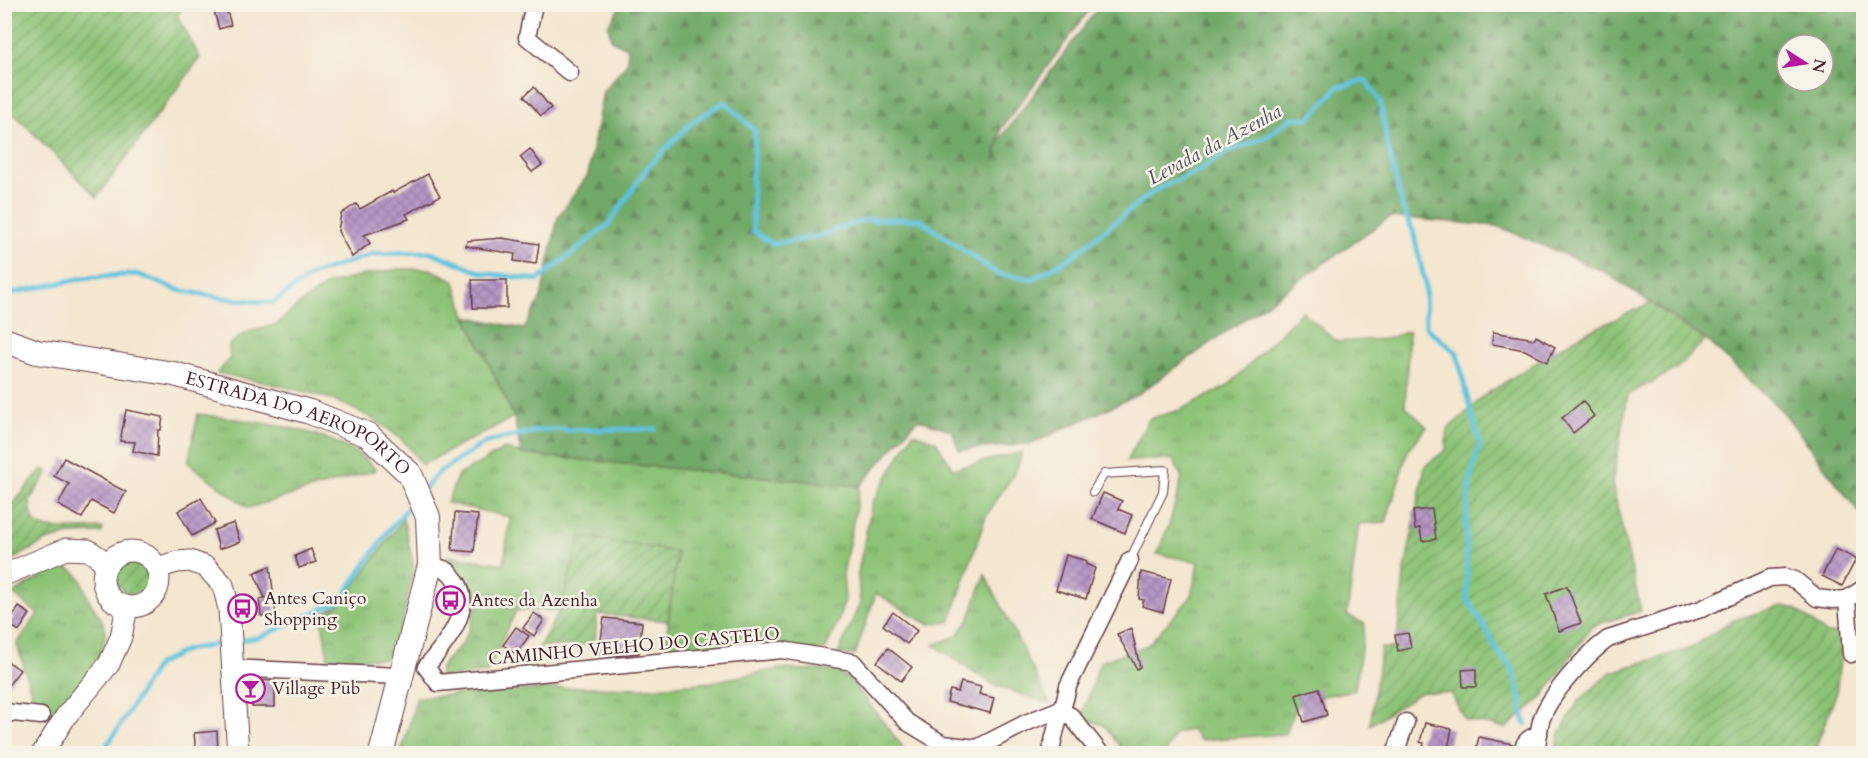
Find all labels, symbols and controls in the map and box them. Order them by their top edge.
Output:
north arrow [1775,33,1835,93]
text: N [1806,57,1831,75]
water label: Levada da Azenha [1142,98,1286,191]
street label: ESTRADA DO AEROPORTO [182,366,416,481]
bus stop icon: Antes da Azenha [434,584,466,616]
place label: Antes Caniço Shopping [264,586,367,632]
place label: Antes da Azenha [471,588,598,613]
bus stop icon: Antes Caniço Shopping [227,592,259,624]
street label: CAMINHO VELHO DO CASTELO [487,621,781,672]
bar icon: Village Pub [235,672,267,704]
place label: Village Pub [272,676,361,701]

